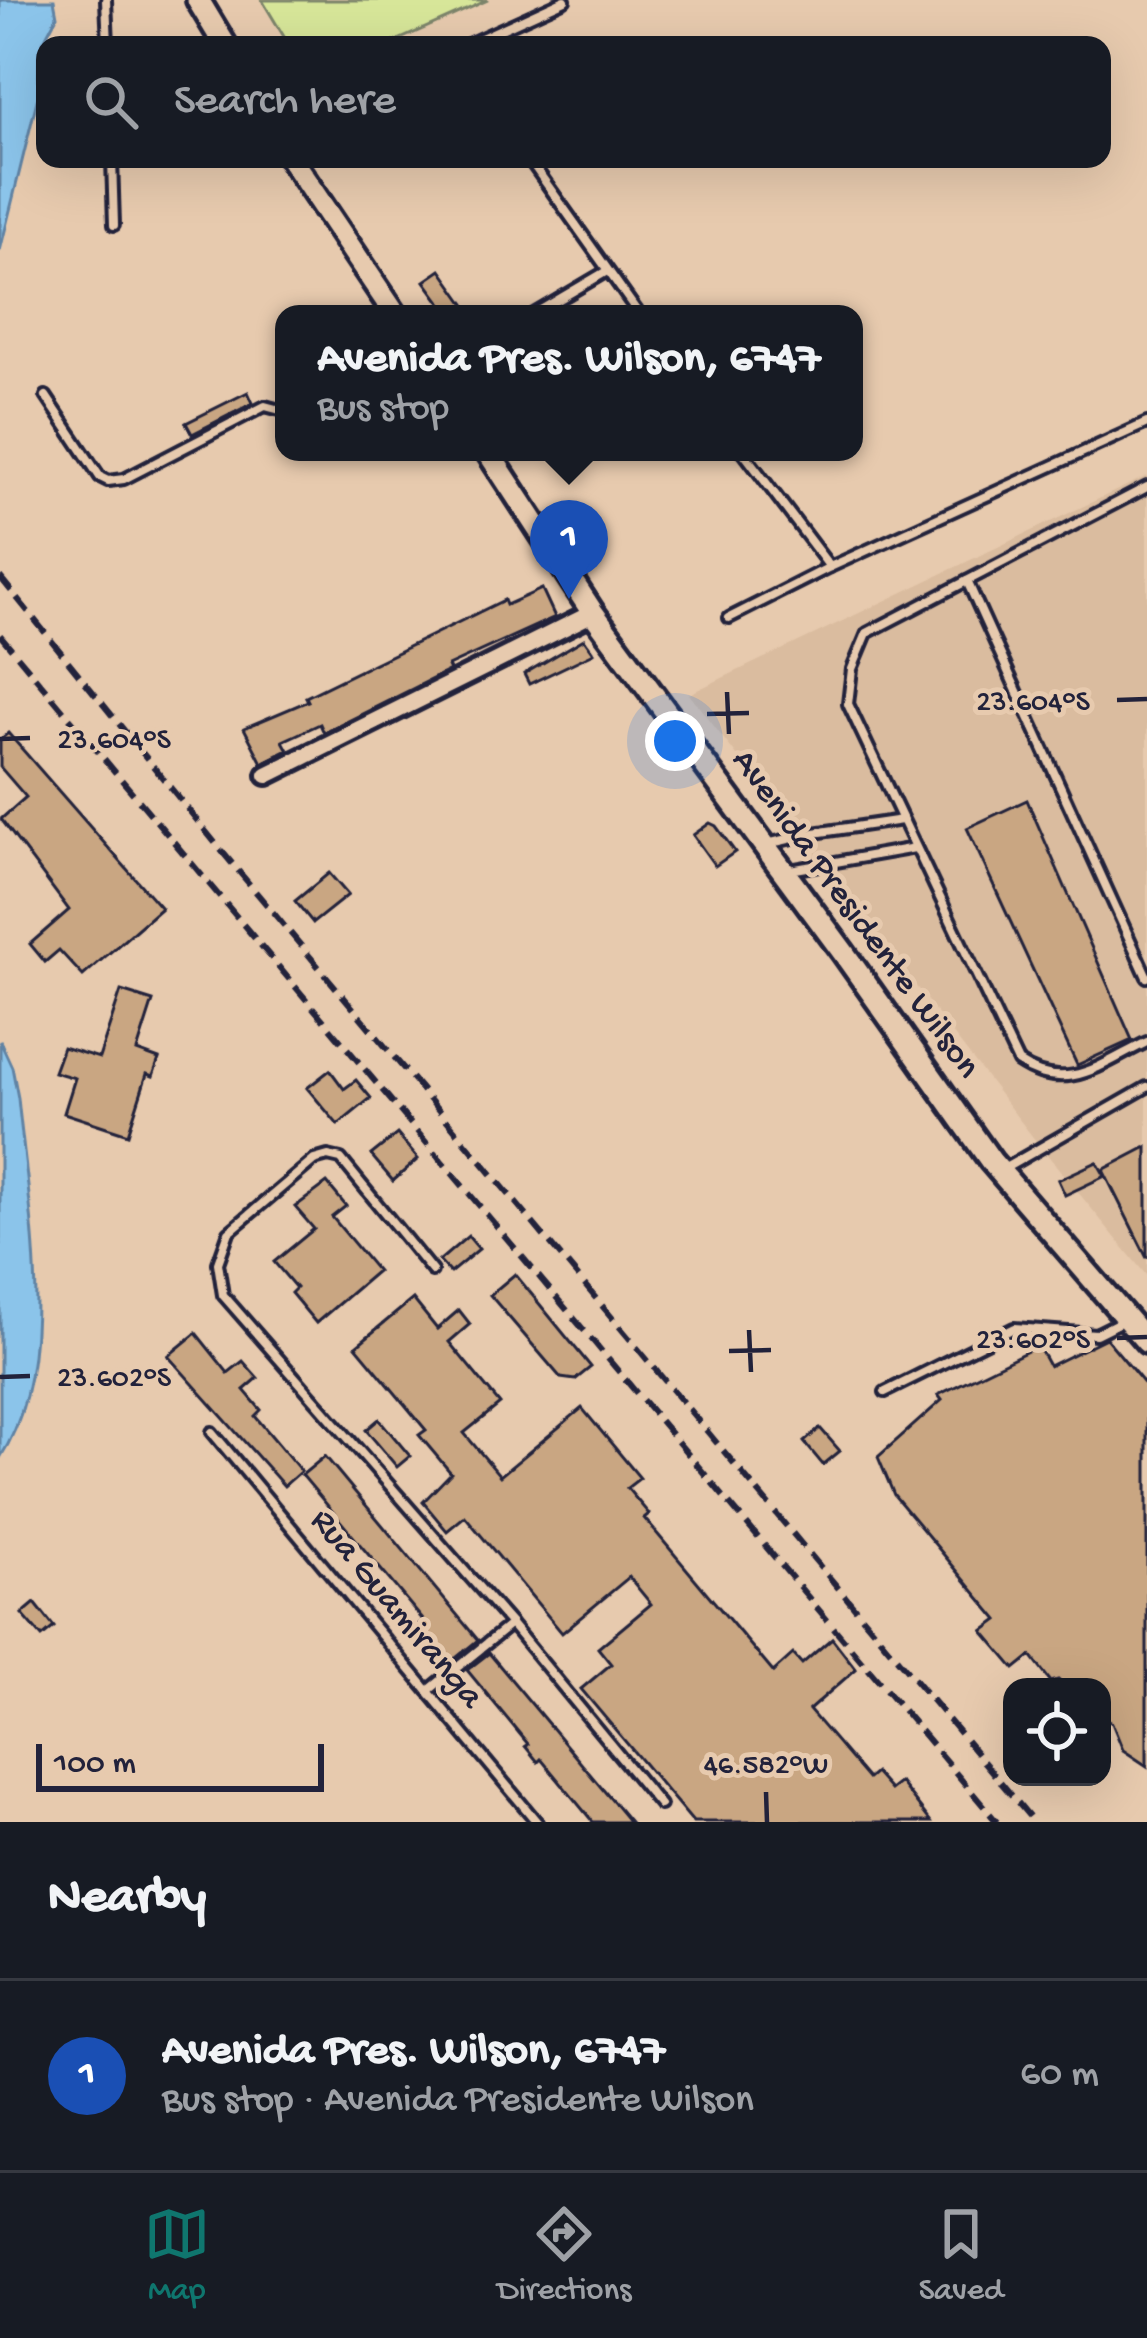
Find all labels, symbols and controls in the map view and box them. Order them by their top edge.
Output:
search box [36,36,1111,168]
icon: search [78,69,144,135]
text: Search here [174,76,396,129]
popup [275,305,863,461]
text: Avenida Pres. Wilson, 6747 [318,334,821,387]
text: Bus stop [318,387,449,433]
pin: 1 [530,500,608,599]
text: 23.604°S [976,687,1090,722]
your location [645,711,705,771]
text: 23.604°S [57,725,171,760]
street label: Avenida Presidente Wilson [720,742,988,1088]
text: 23.602°S [976,1325,1090,1360]
text: 23.602°S [57,1363,171,1398]
street label: Rua Guamiranga [299,1501,492,1719]
map controls [1003,1678,1111,1786]
button: locate [1003,1678,1111,1786]
scale bar [36,1738,324,1791]
text: 100 m [54,1746,136,1784]
text: 46.582°W [704,1750,828,1785]
text: Nearby [48,1870,206,1930]
text: Avenida Pres. Wilson, 6747 [162,2026,665,2079]
text: 1 [79,2053,95,2099]
text: 60 m [1020,2053,1099,2099]
text: Bus stop · Avenida Presidente Wilson [162,2079,754,2125]
tab: Map [144,2201,210,2311]
tab: Directions [497,2201,631,2311]
tab: Saved [919,2201,1003,2311]

